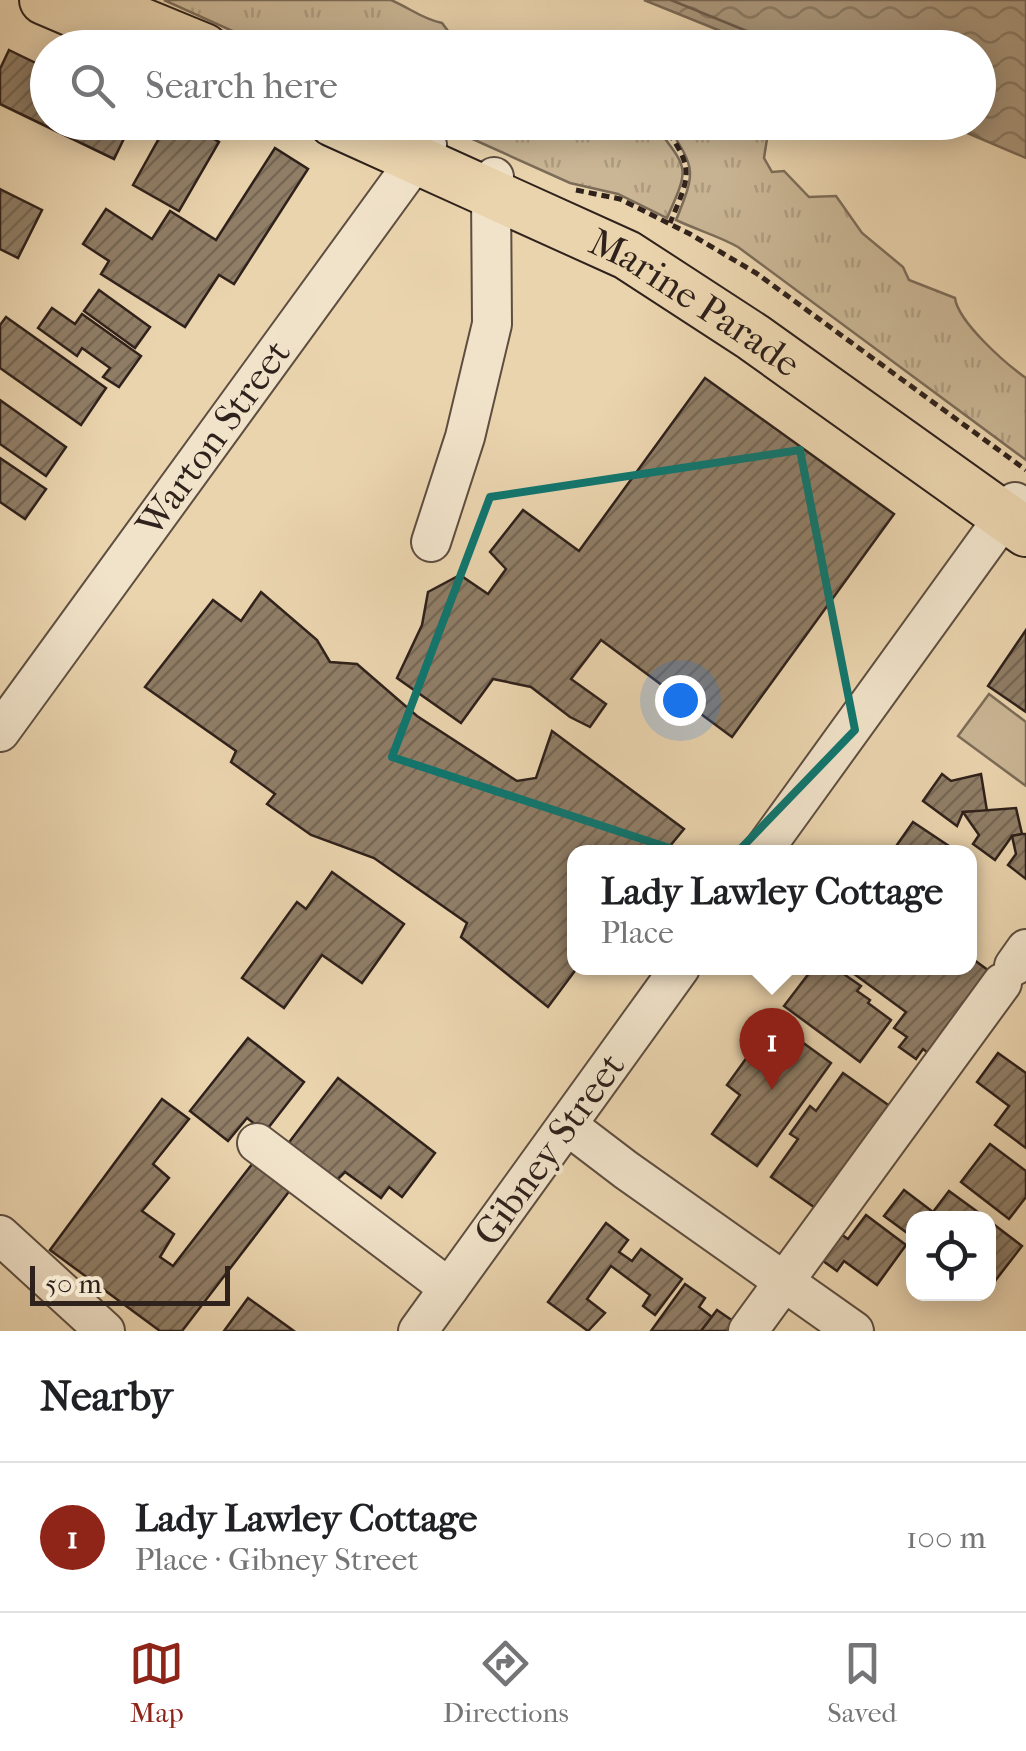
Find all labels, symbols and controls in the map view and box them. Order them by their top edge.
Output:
search box [30,30,996,140]
icon: search [65,58,120,113]
text: Search here [145,63,338,108]
street label: Marine Parade [582,219,809,387]
street label: Warton Street [127,331,300,546]
your location [655,675,706,726]
popup [567,845,977,975]
text: Lady Lawley Cottage [601,869,943,914]
text: Place [601,914,674,951]
pin: 1 [740,1008,804,1090]
street label: Gibney Street [465,1044,634,1254]
map controls [906,1211,996,1301]
button: locate [906,1211,996,1301]
scale bar [30,1261,230,1306]
text: 50 m [45,1267,102,1300]
text: Nearby [40,1372,172,1421]
text: Lady Lawley Cottage [135,1496,477,1541]
text: 1 [67,1519,78,1556]
text: 100 m [906,1519,986,1556]
text: Place · Gibney Street [135,1541,419,1578]
tab: Map [129,1636,184,1729]
tab: Directions [443,1636,569,1729]
tab: Saved [827,1636,897,1729]

